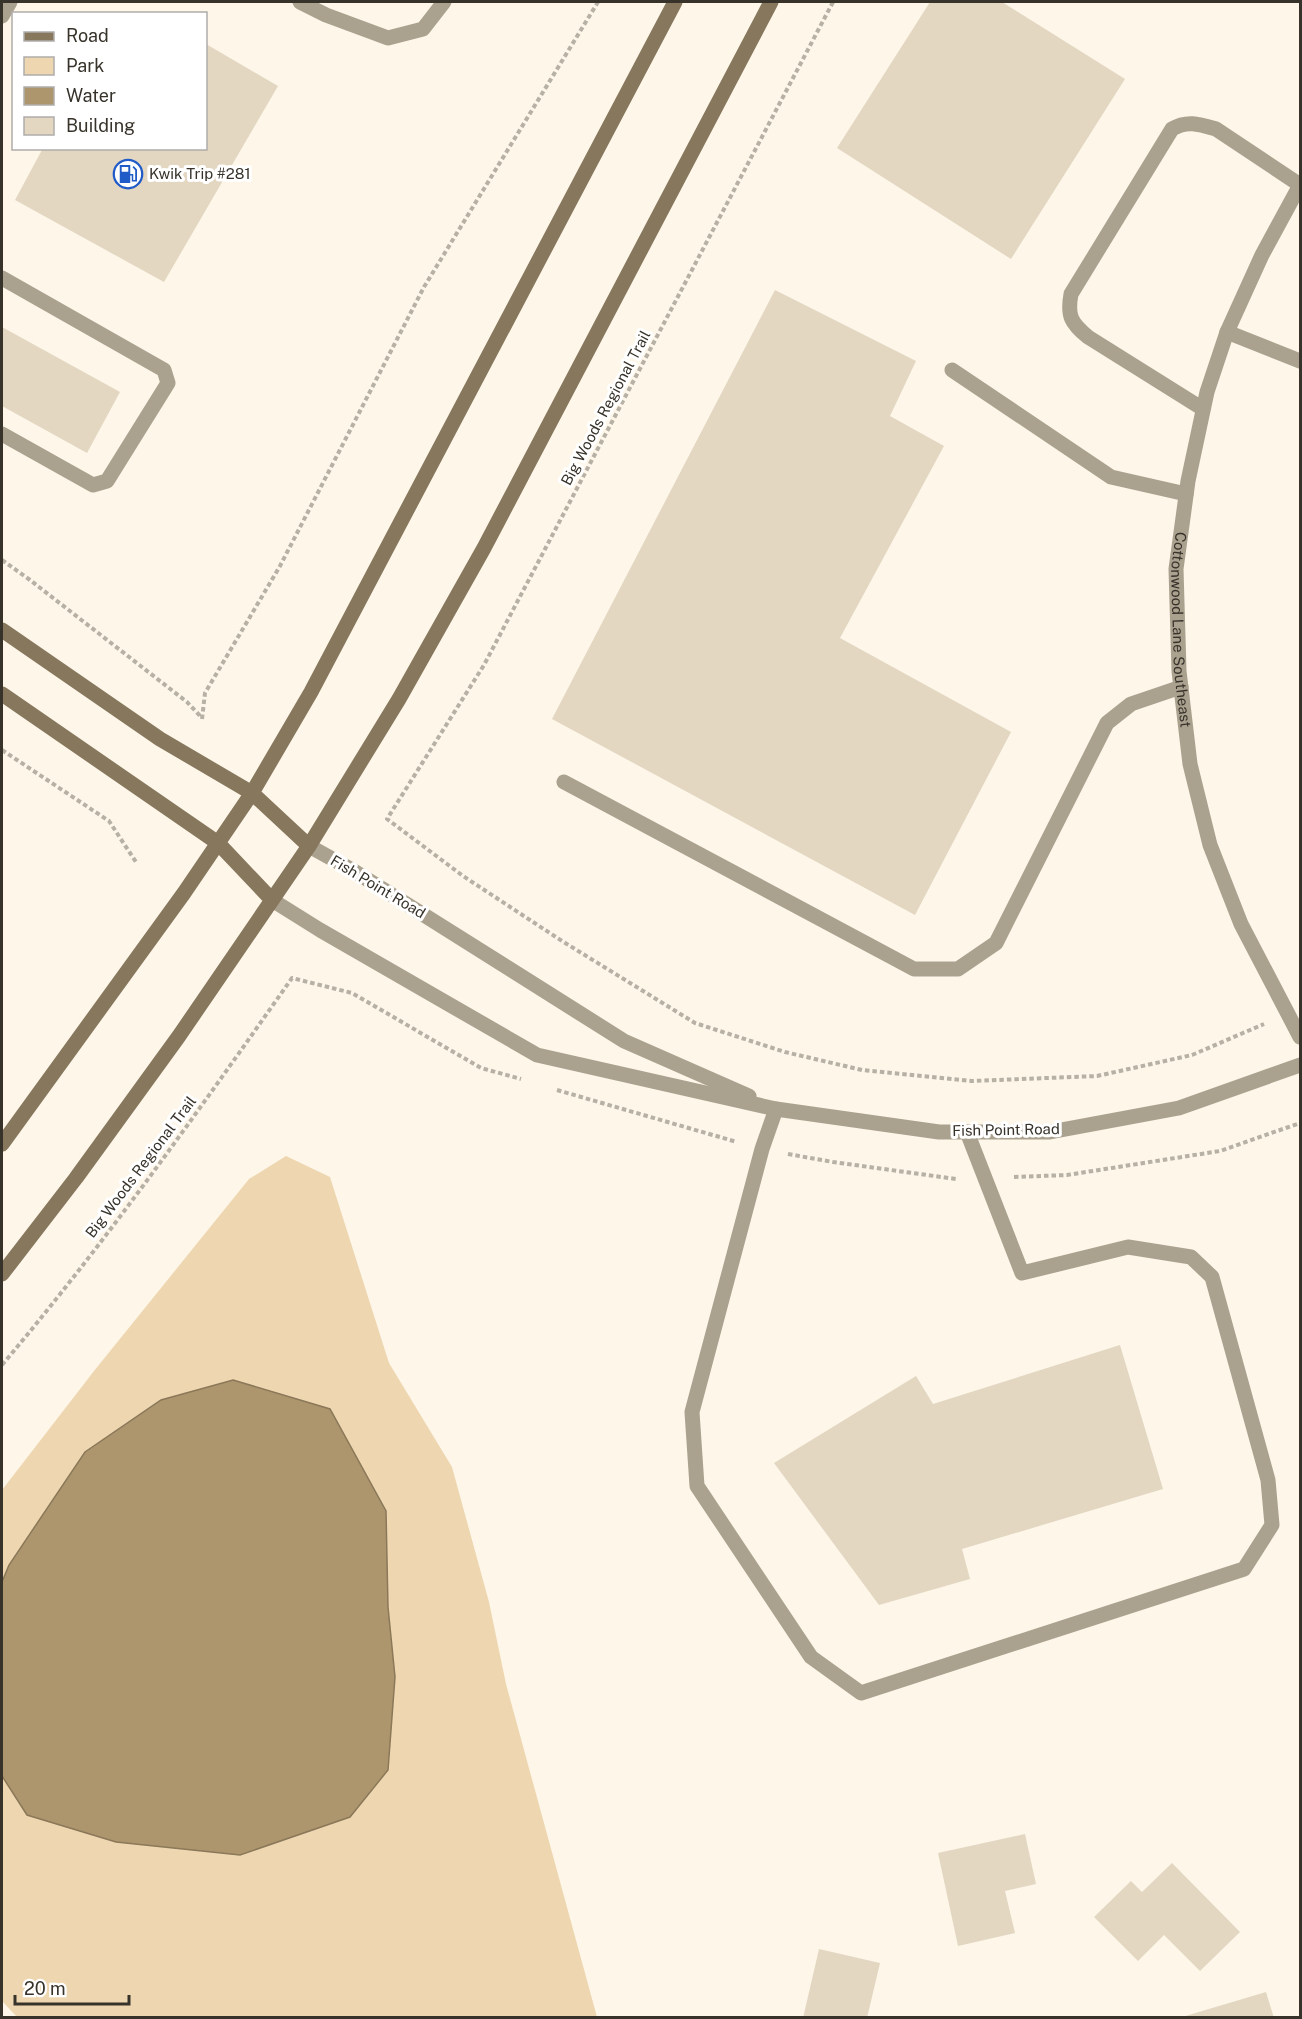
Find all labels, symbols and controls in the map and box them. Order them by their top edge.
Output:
legend [12,12,207,150]
text: Road [66,25,109,46]
text: Park [66,55,104,76]
text: Water [66,85,116,106]
text: Building [66,115,135,136]
fuel station icon: Kwik Trip #281 [112,158,144,190]
place label: Kwik Trip #281 [149,165,251,182]
street label: Big Woods Regional Trail [558,328,654,488]
street label: Cottonwood Lane Southeast [1168,531,1195,729]
street label: Fish Point Road [328,852,429,922]
street label: Big Woods Regional Trail [82,1093,199,1241]
street label: Fish Point Road [952,1120,1060,1139]
scale bar [15,1968,129,2006]
text: 20 m [24,1978,66,1999]

